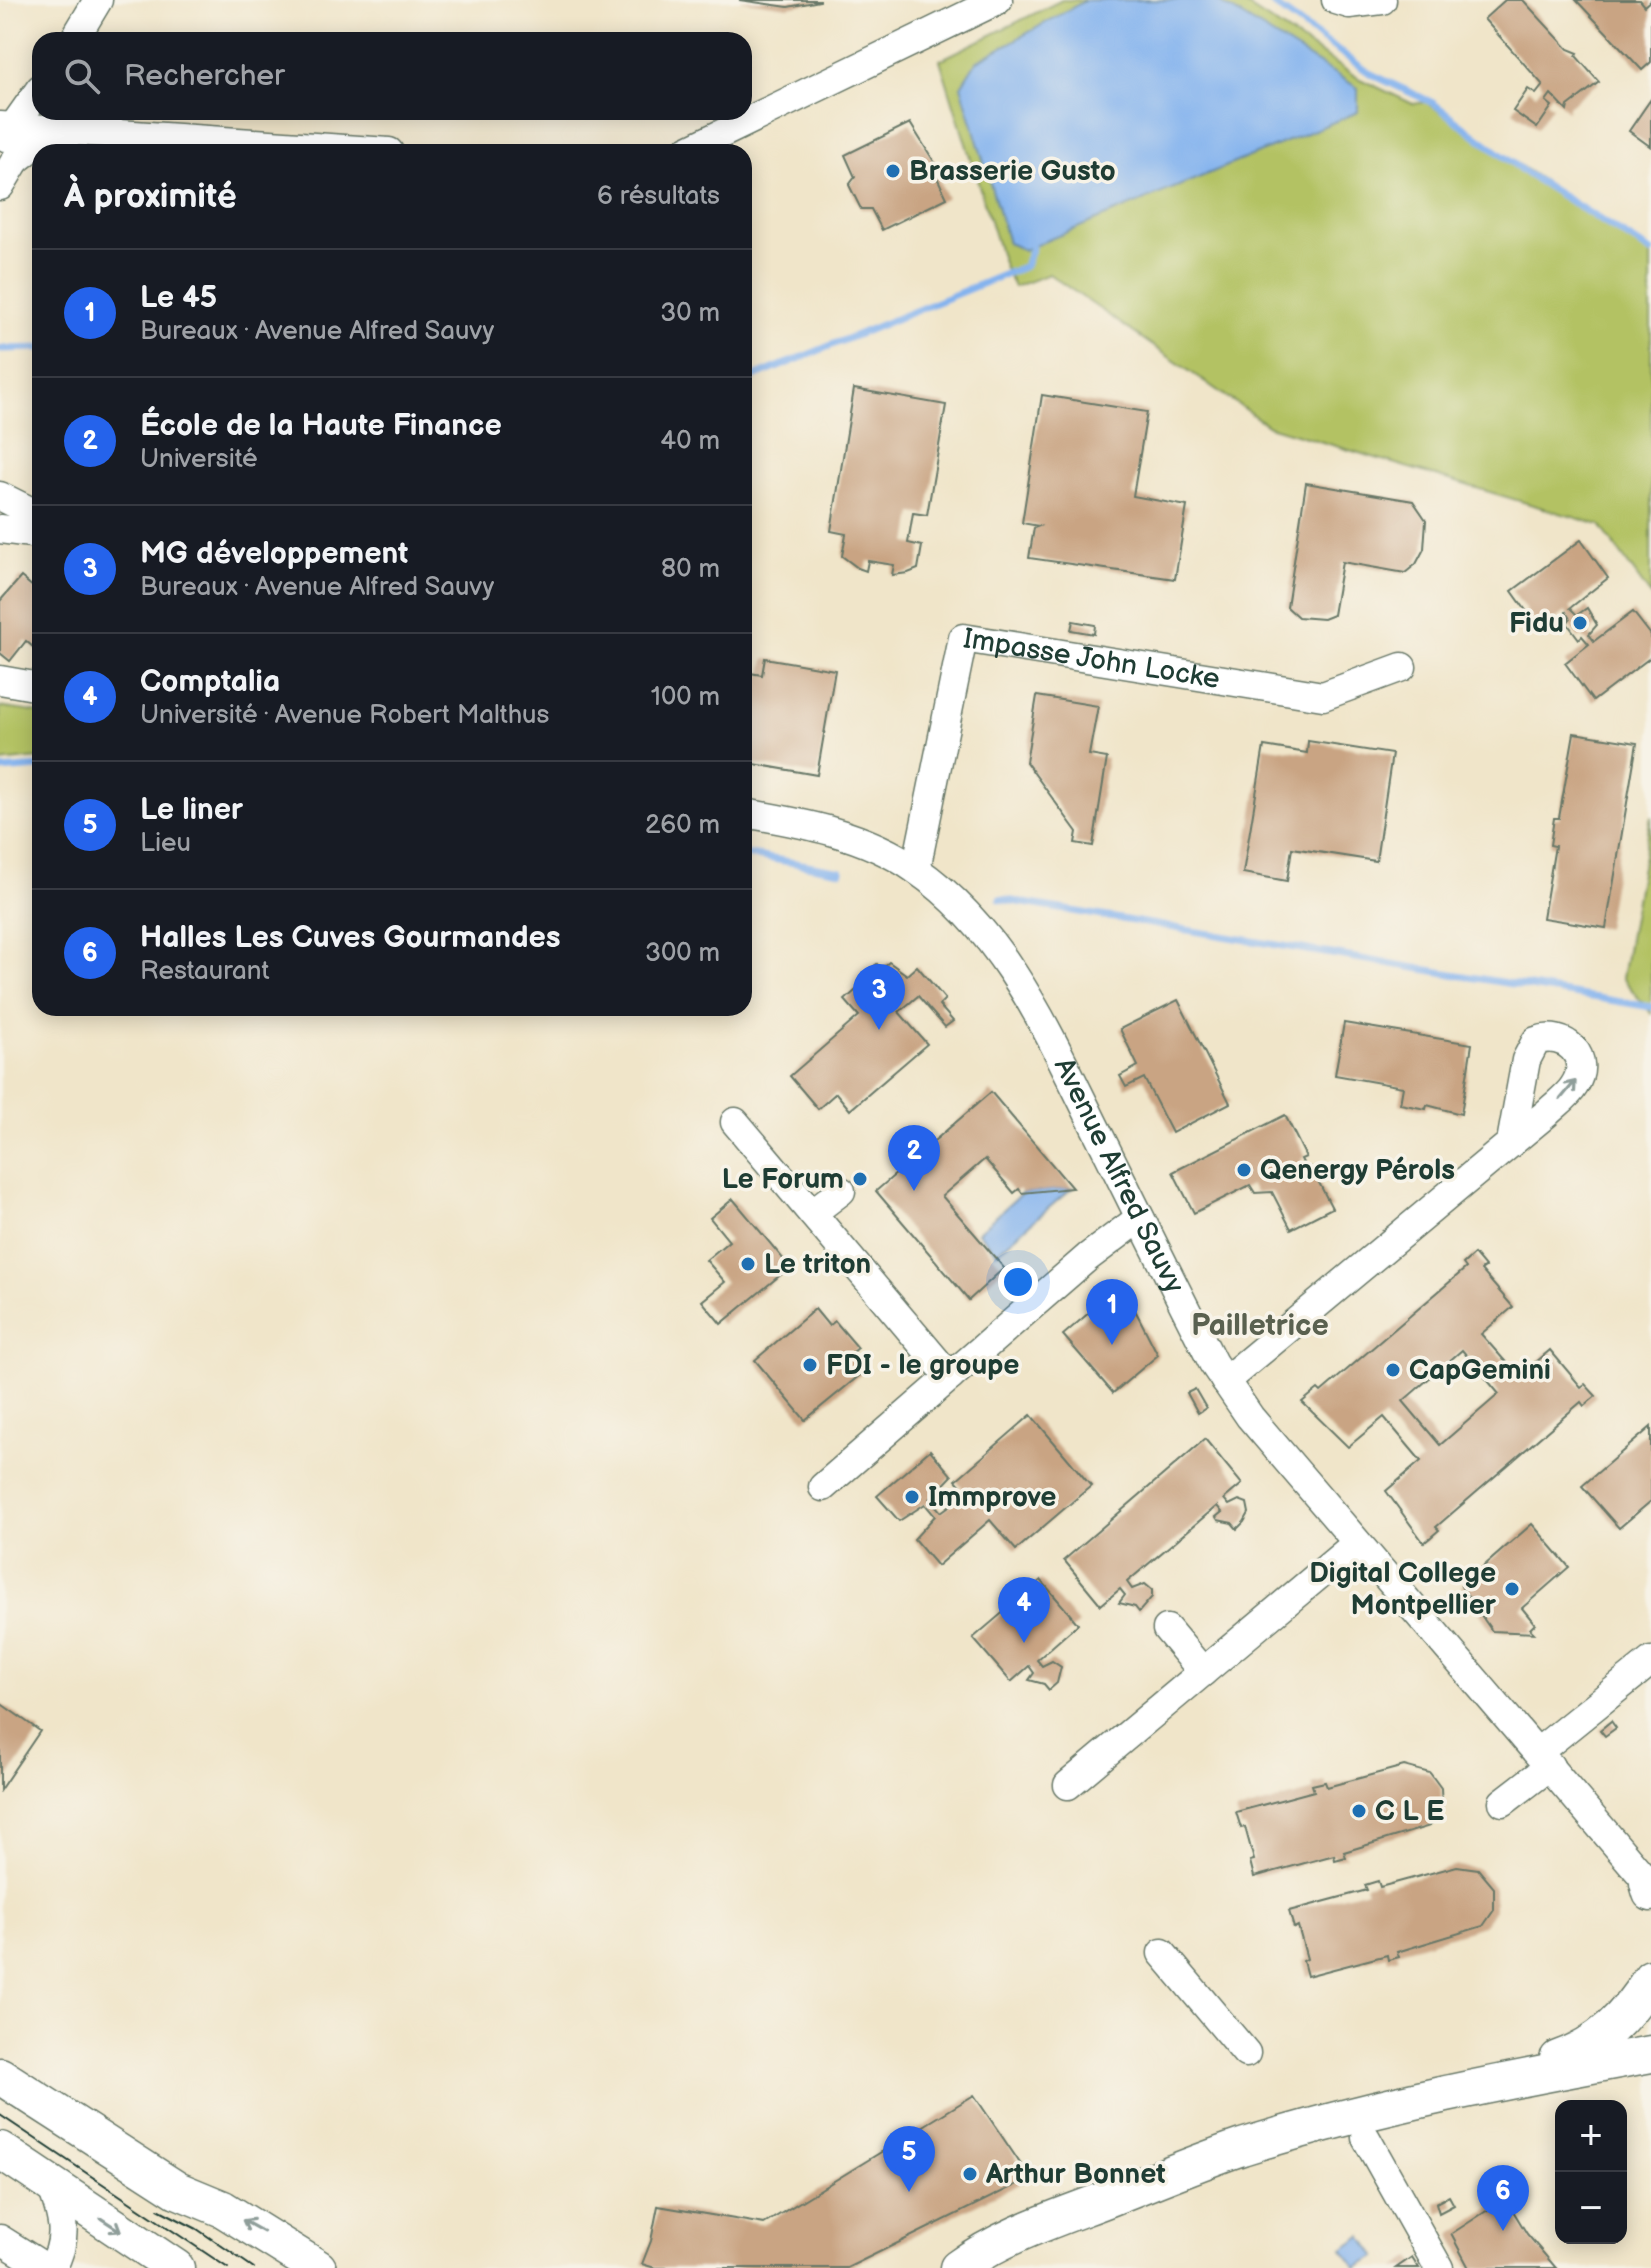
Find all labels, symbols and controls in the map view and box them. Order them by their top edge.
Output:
search box [32,32,752,120]
icon: search [60,54,104,98]
text: Rechercher [124,58,285,94]
place label: Brasserie Gusto [909,155,1116,188]
marker: Brasserie Gusto [884,162,902,180]
text: À proximité [64,176,237,217]
text: 6 résultats [597,181,720,212]
text: Le 45 [140,280,217,316]
text: 1 [85,298,95,329]
text: 30 m [660,298,720,329]
text: Bureaux · Avenue Alfred Sauvy [140,316,494,347]
text: École de la Haute Finance [140,408,502,444]
text: 2 [82,426,98,457]
text: 40 m [660,426,720,457]
text: Université [140,444,258,475]
text: MG développement [140,536,408,572]
text: 3 [82,554,98,585]
text: 80 m [661,554,720,585]
text: Bureaux · Avenue Alfred Sauvy [140,572,494,603]
place label: Fidu [1509,607,1564,640]
marker: Fidu [1571,614,1589,632]
street label: Impasse John Locke [961,622,1222,696]
text: Comptalia [140,664,280,700]
text: 4 [82,682,98,713]
text: 100 m [651,682,720,713]
text: Université · Avenue Robert Malthus [140,700,549,731]
text: Le liner [140,792,243,828]
text: 5 [82,810,98,841]
text: 260 m [645,810,720,841]
text: Lieu [140,828,191,859]
text: Halles Les Cuves Gourmandes [140,920,560,956]
text: 6 [82,938,98,969]
text: 300 m [645,938,720,969]
text: Restaurant [140,956,269,987]
pin: 3 [853,964,905,1030]
street label: Avenue Alfred Sauvy [1047,1052,1191,1299]
one-way arrow [1559,1081,1577,1101]
pin: 2 [888,1125,940,1191]
place label: Qenergy Pérols [1260,1154,1455,1187]
marker: Qenergy Pérols [1235,1161,1253,1179]
place label: Le Forum [722,1163,844,1196]
marker: Le Forum [851,1170,869,1188]
place label: Le triton [764,1248,871,1281]
marker: Le triton [739,1255,757,1273]
your location [998,1262,1038,1302]
pin: 1 [1086,1279,1138,1345]
district label: Pailletrice [1191,1308,1329,1344]
place label: FDI - le groupe [826,1349,1019,1382]
place label: CapGemini [1409,1354,1551,1387]
marker: FDI - le groupe [801,1356,819,1374]
marker: CapGemini [1384,1361,1402,1379]
place label: Immprove [928,1481,1056,1514]
marker: Immprove [903,1488,921,1506]
place label: Digital College Montpellier [1309,1557,1497,1622]
pin: 4 [998,1577,1050,1643]
marker: Digital College Montpellier [1503,1580,1521,1598]
place label: C L E [1375,1795,1444,1828]
marker: C L E [1350,1802,1368,1820]
map controls [1555,2100,1627,2244]
button: + [1555,2100,1627,2172]
pin: 5 [883,2126,935,2192]
place label: Arthur Bonnet [985,2158,1166,2191]
marker: Arthur Bonnet [961,2165,979,2183]
pin: 6 [1477,2165,1529,2231]
button: − [1555,2172,1627,2244]
one-way arrow [99,2218,122,2234]
one-way arrow [241,2218,265,2233]

